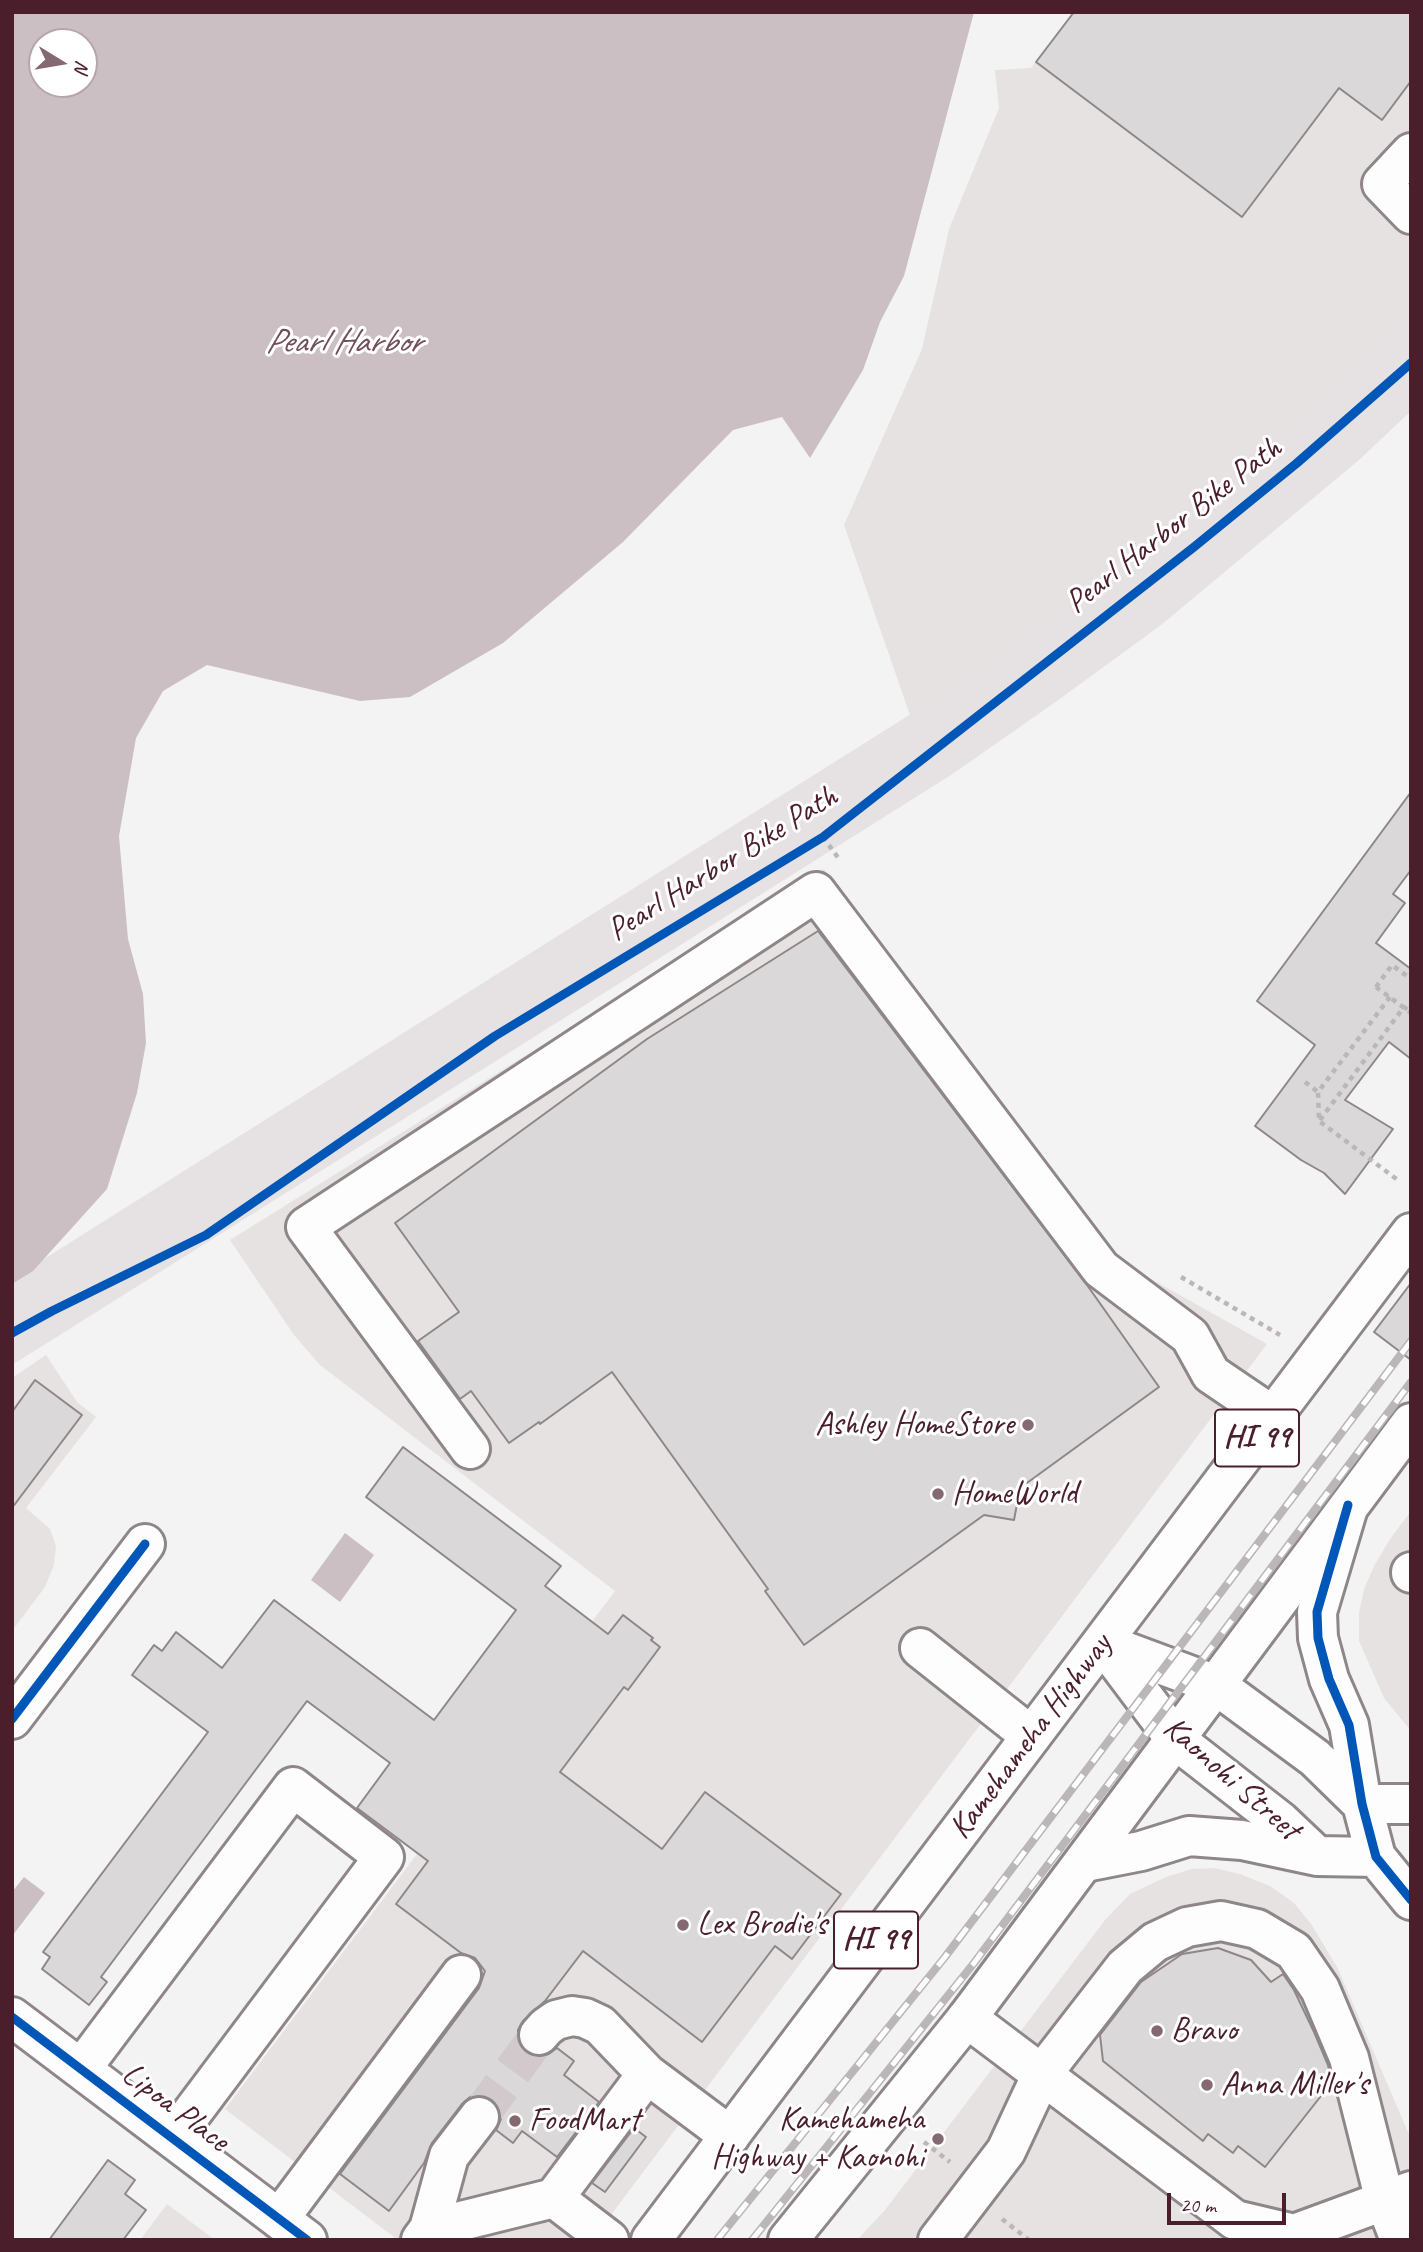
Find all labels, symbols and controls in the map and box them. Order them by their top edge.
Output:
north arrow [28,28,98,98]
text: N [69,59,95,75]
water label: Pearl Harbor [265,322,421,364]
street label: Pearl Harbor Bike Path [1058,429,1290,623]
street label: Pearl Harbor Bike Path [601,777,845,951]
place label: Ashley HomeStore [815,1405,1014,1445]
road number: HI 99 [1215,1409,1299,1466]
marker: Ashley HomeStore [1020,1417,1036,1433]
place label: HomeWorld [952,1474,1077,1514]
marker: HomeWorld [930,1486,946,1502]
street label: Kamehameha Highway [941,1627,1121,1847]
street label: Kaonohi Street [1154,1709,1308,1849]
place label: Lex Brodie's [697,1905,827,1945]
road number: HI 99 [834,1912,918,1968]
marker: Lex Brodie's [675,1917,691,1933]
place label: Bravo [1171,2011,1237,2051]
marker: Bravo [1149,2023,1165,2039]
street label: Lipoa Place [114,2055,236,2161]
place label: Anna Miller's [1221,2065,1368,2105]
marker: Anna Miller's [1199,2077,1215,2093]
place label: Kamehameha Highway + Kaonohi [711,2100,924,2178]
place label: FoodMart [529,2101,640,2141]
marker: FoodMart [507,2113,523,2129]
marker: Kamehameha Highway + Kaonohi [930,2131,946,2147]
scale bar [1171,2178,1290,2222]
text: 20 m [1180,2192,1216,2218]

